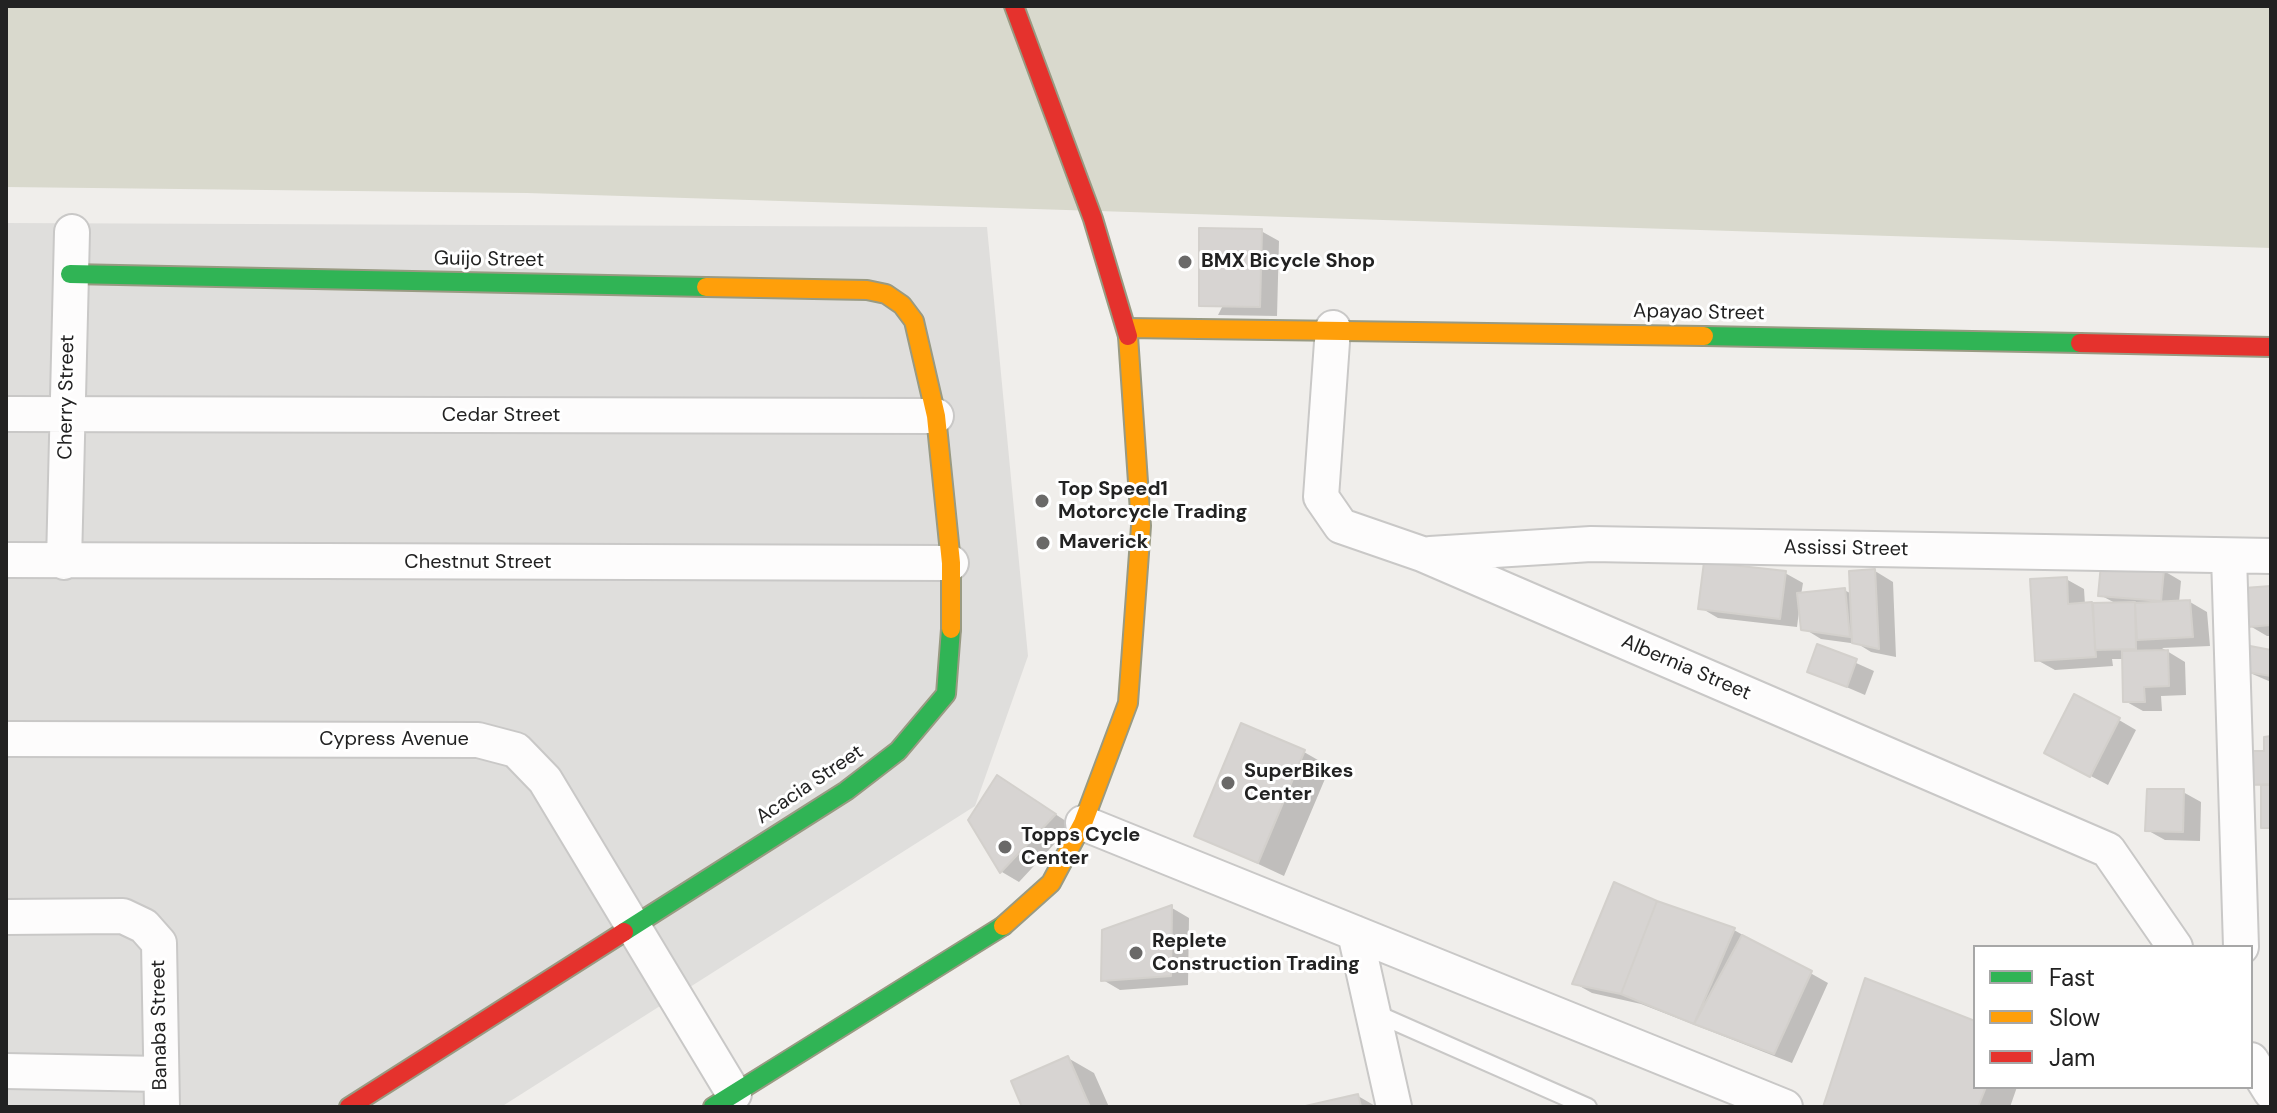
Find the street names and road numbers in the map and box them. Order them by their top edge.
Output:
street label: Guijo Street [434,247,544,273]
street label: Apayao Street [1633,300,1765,326]
street label: Cherry Street [54,334,80,460]
street label: Cedar Street [442,404,560,428]
street label: Assissi Street [1783,536,1909,562]
street label: Chestnut Street [404,551,552,575]
street label: Albernia Street [1618,630,1754,706]
street label: Cypress Avenue [319,728,469,752]
street label: Acacia Street [752,740,868,830]
street label: Banaba Street [147,959,173,1091]

